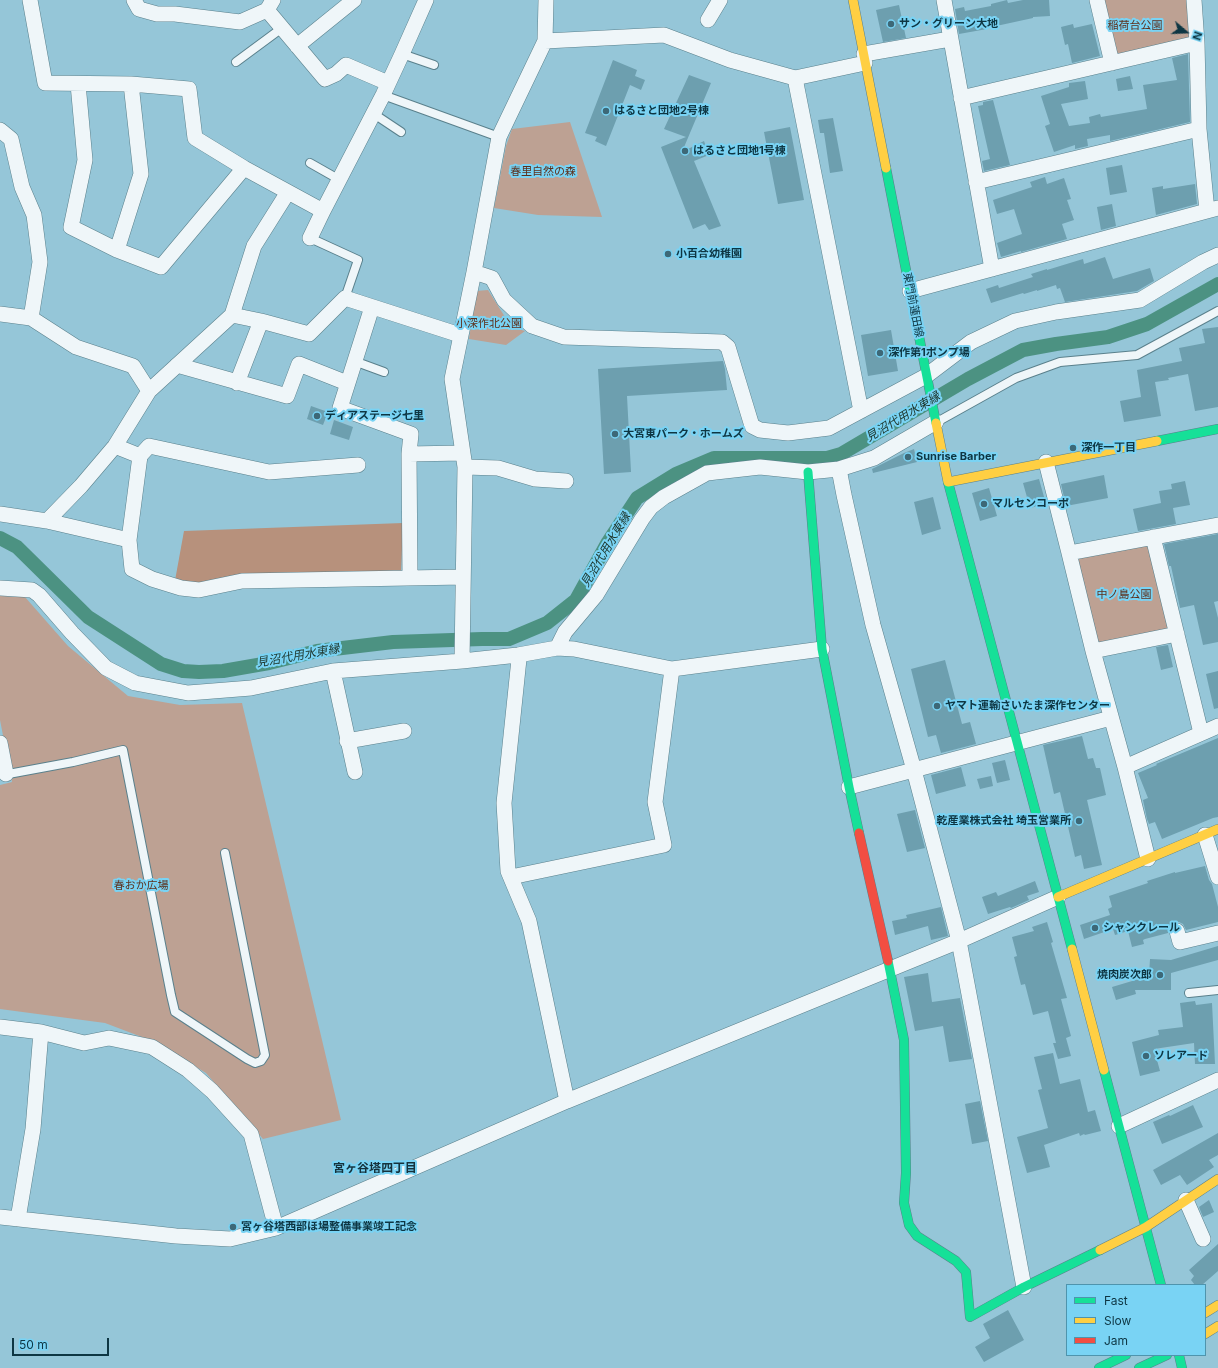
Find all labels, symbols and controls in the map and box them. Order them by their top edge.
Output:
north arrow [1166,12,1206,52]
place label: サン・グリーン大地 [899,17,998,31]
marker: サン・グリーン大地 [886,19,896,29]
park label: 稲荷台公園 [1108,19,1162,33]
text: N [1189,30,1205,42]
place label: はるさと団地2号棟 [614,104,709,118]
marker: はるさと団地2号棟 [601,106,611,116]
place label: はるさと団地1号棟 [693,144,786,158]
marker: はるさと団地1号棟 [680,146,690,156]
park label: 春里自然の森 [510,165,576,179]
place label: 小百合幼稚園 [676,247,742,261]
marker: 小百合幼稚園 [663,249,673,259]
street label: 東門前蓮田線 [900,271,926,339]
park label: 小深作北公園 [456,317,522,331]
place label: 深作第1ポンプ場 [888,346,970,360]
marker: 深作第1ポンプ場 [875,348,885,358]
water label: 見沼代用水東縁 [863,389,943,445]
place label: ディアステージ七里 [325,409,424,423]
marker: ディアステージ七里 [312,411,322,421]
place label: 大宮東パーク・ホームズ [623,427,744,441]
marker: 大宮東パーク・ホームズ [610,429,620,439]
place label: 深作一丁目 [1081,441,1136,455]
marker: 深作一丁目 [1068,443,1078,453]
place label: Sunrise Barber [916,450,996,464]
marker: Sunrise Barber [903,452,913,462]
place label: マルセンコーポ [992,497,1069,511]
marker: マルセンコーポ [979,499,989,509]
water label: 見沼代用水東縁 [578,510,634,590]
park label: 中ノ島公園 [1097,588,1151,602]
water label: 見沼代用水東縁 [255,642,341,670]
place label: ヤマト運輸さいたま深作センター [945,699,1110,713]
marker: ヤマト運輸さいたま深作センター [932,701,942,711]
place label: 乾産業株式会社 埼玉営業所 [936,814,1071,828]
marker: 乾産業株式会社 埼玉営業所 [1074,816,1084,826]
park label: 春おか広場 [114,879,168,893]
place label: シャンクレール [1103,921,1180,935]
marker: シャンクレール [1090,923,1100,933]
place label: 焼肉炭次郎 [1097,968,1152,982]
marker: 焼肉炭次郎 [1155,970,1165,980]
place label: ソレアード [1154,1049,1208,1063]
marker: ソレアード [1141,1051,1151,1061]
district label: 宮ヶ谷塔四丁目 [333,1161,417,1175]
place label: 宮ヶ谷塔西部ほ場整備事業竣工記念 [241,1220,417,1234]
marker: 宮ヶ谷塔西部ほ場整備事業竣工記念 [228,1222,238,1232]
legend [1066,1284,1206,1356]
text: Fast [1104,1293,1128,1308]
text: Slow [1104,1313,1131,1328]
scale bar [14,1330,111,1356]
text: Jam [1104,1333,1128,1348]
text: 50 m [19,1337,48,1352]

